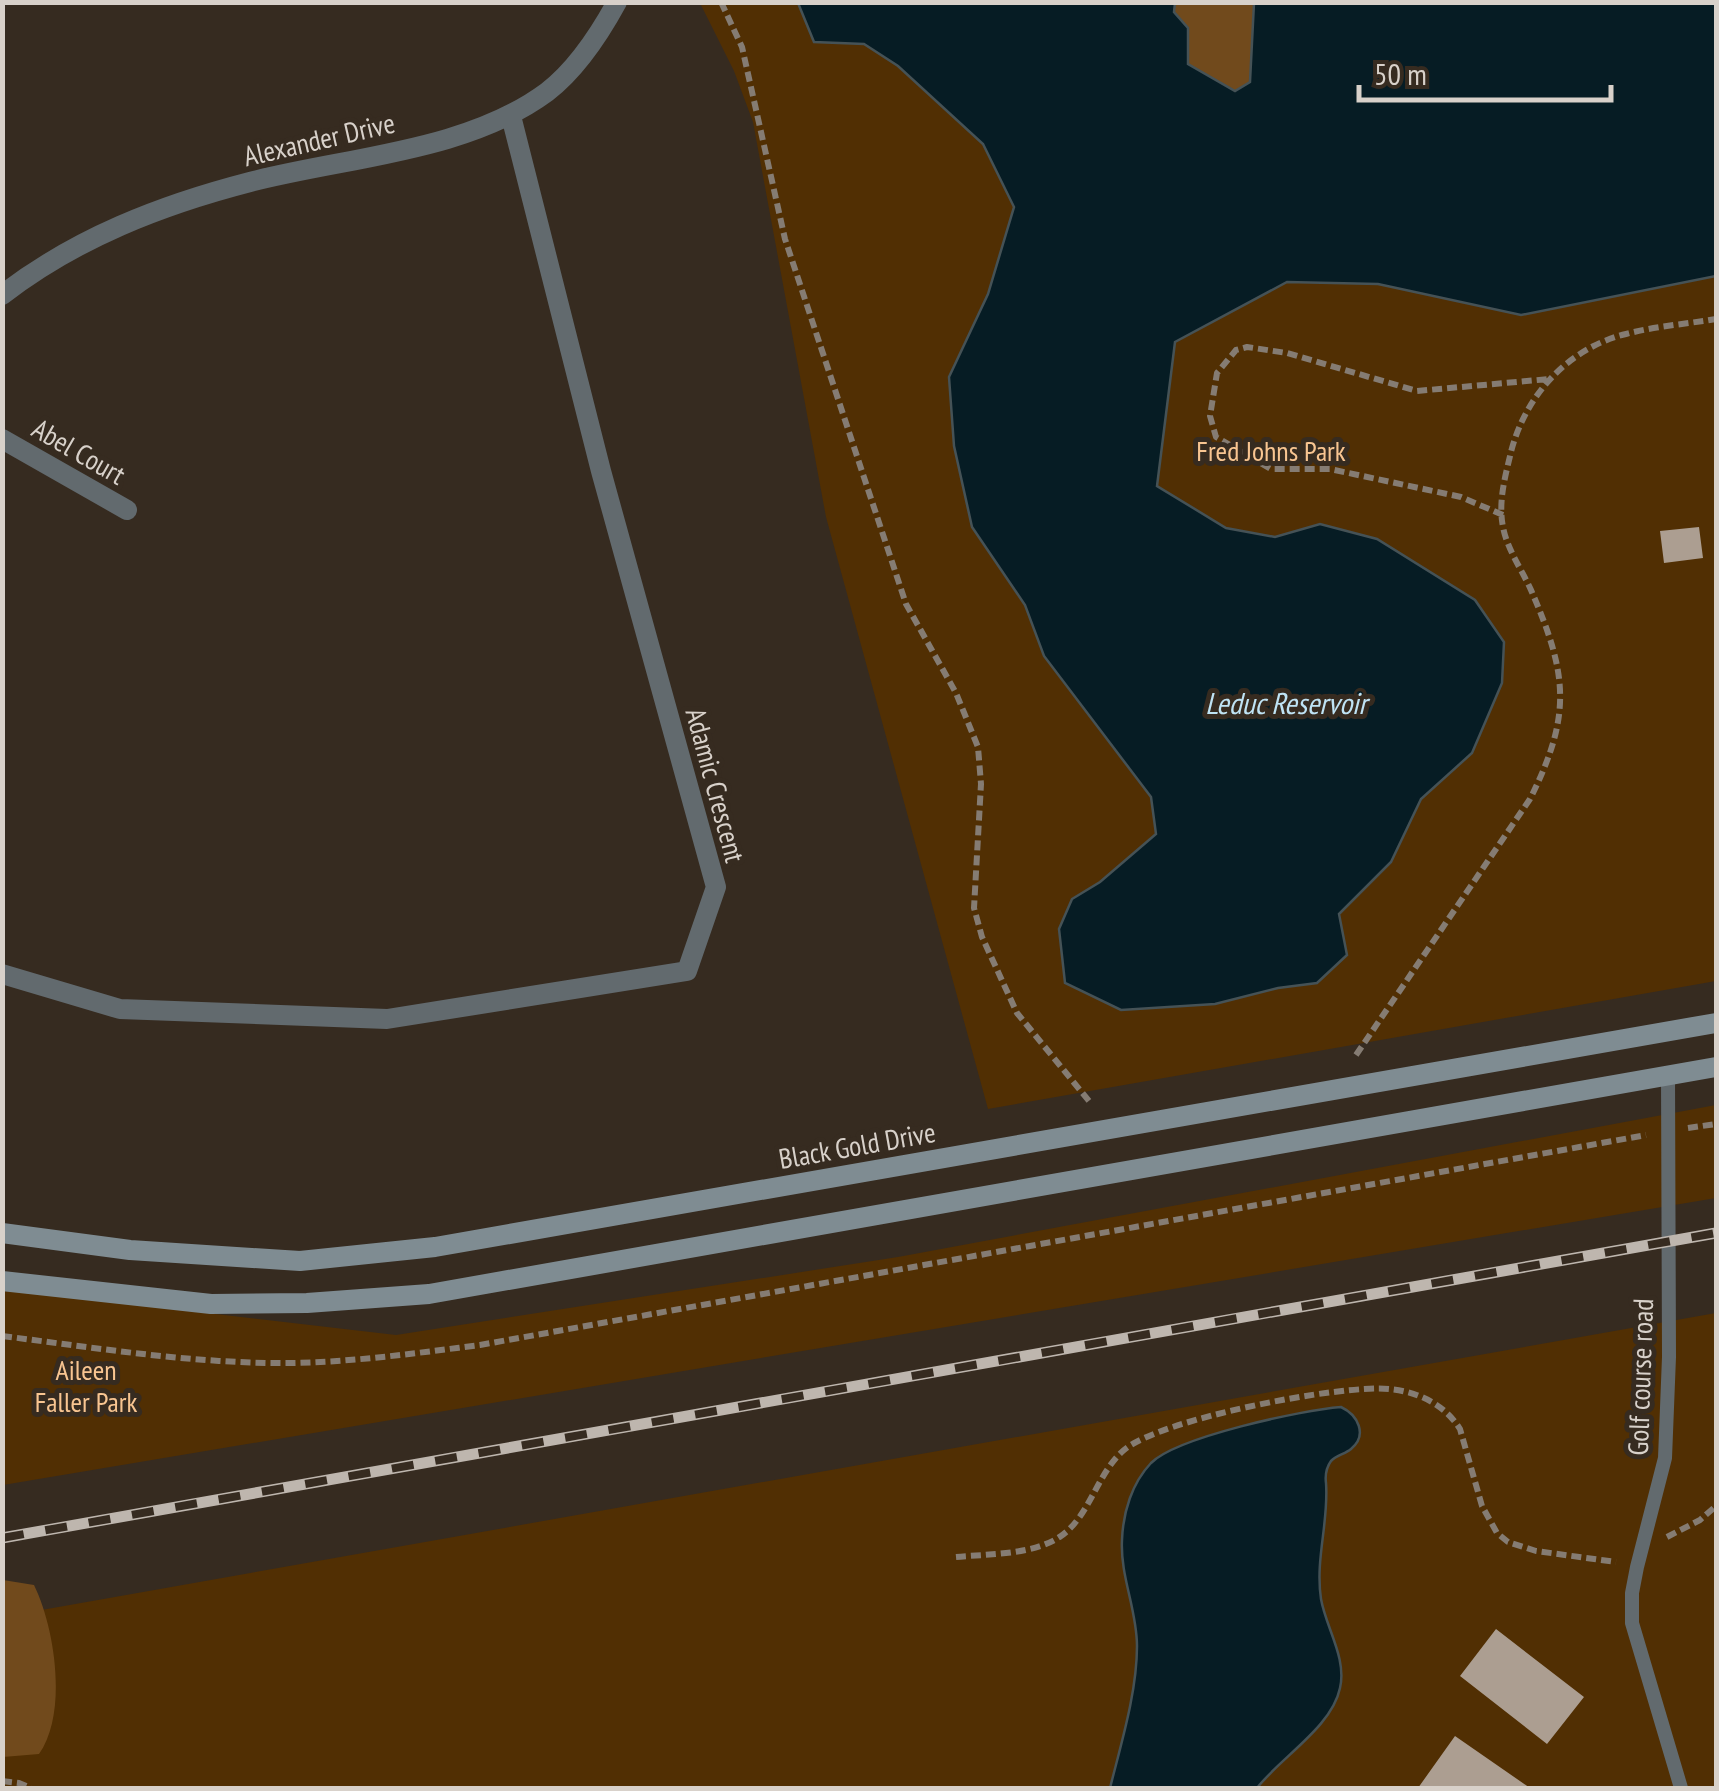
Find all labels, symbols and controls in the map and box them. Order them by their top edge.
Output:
scale bar [1359,40,1612,102]
text: 50 m [1374,54,1427,93]
street label: Alexander Drive [240,104,398,174]
street label: Abel Court [26,410,133,493]
park label: Fred Johns Park [1196,432,1346,469]
water label: Leduc Reservoir [1205,683,1371,722]
street label: Adamic Crescent [678,704,754,867]
street label: Black Gold Drive [776,1113,938,1177]
street label: Golf course road [1619,1298,1661,1456]
park label: Aileen Faller Park [35,1351,137,1420]

